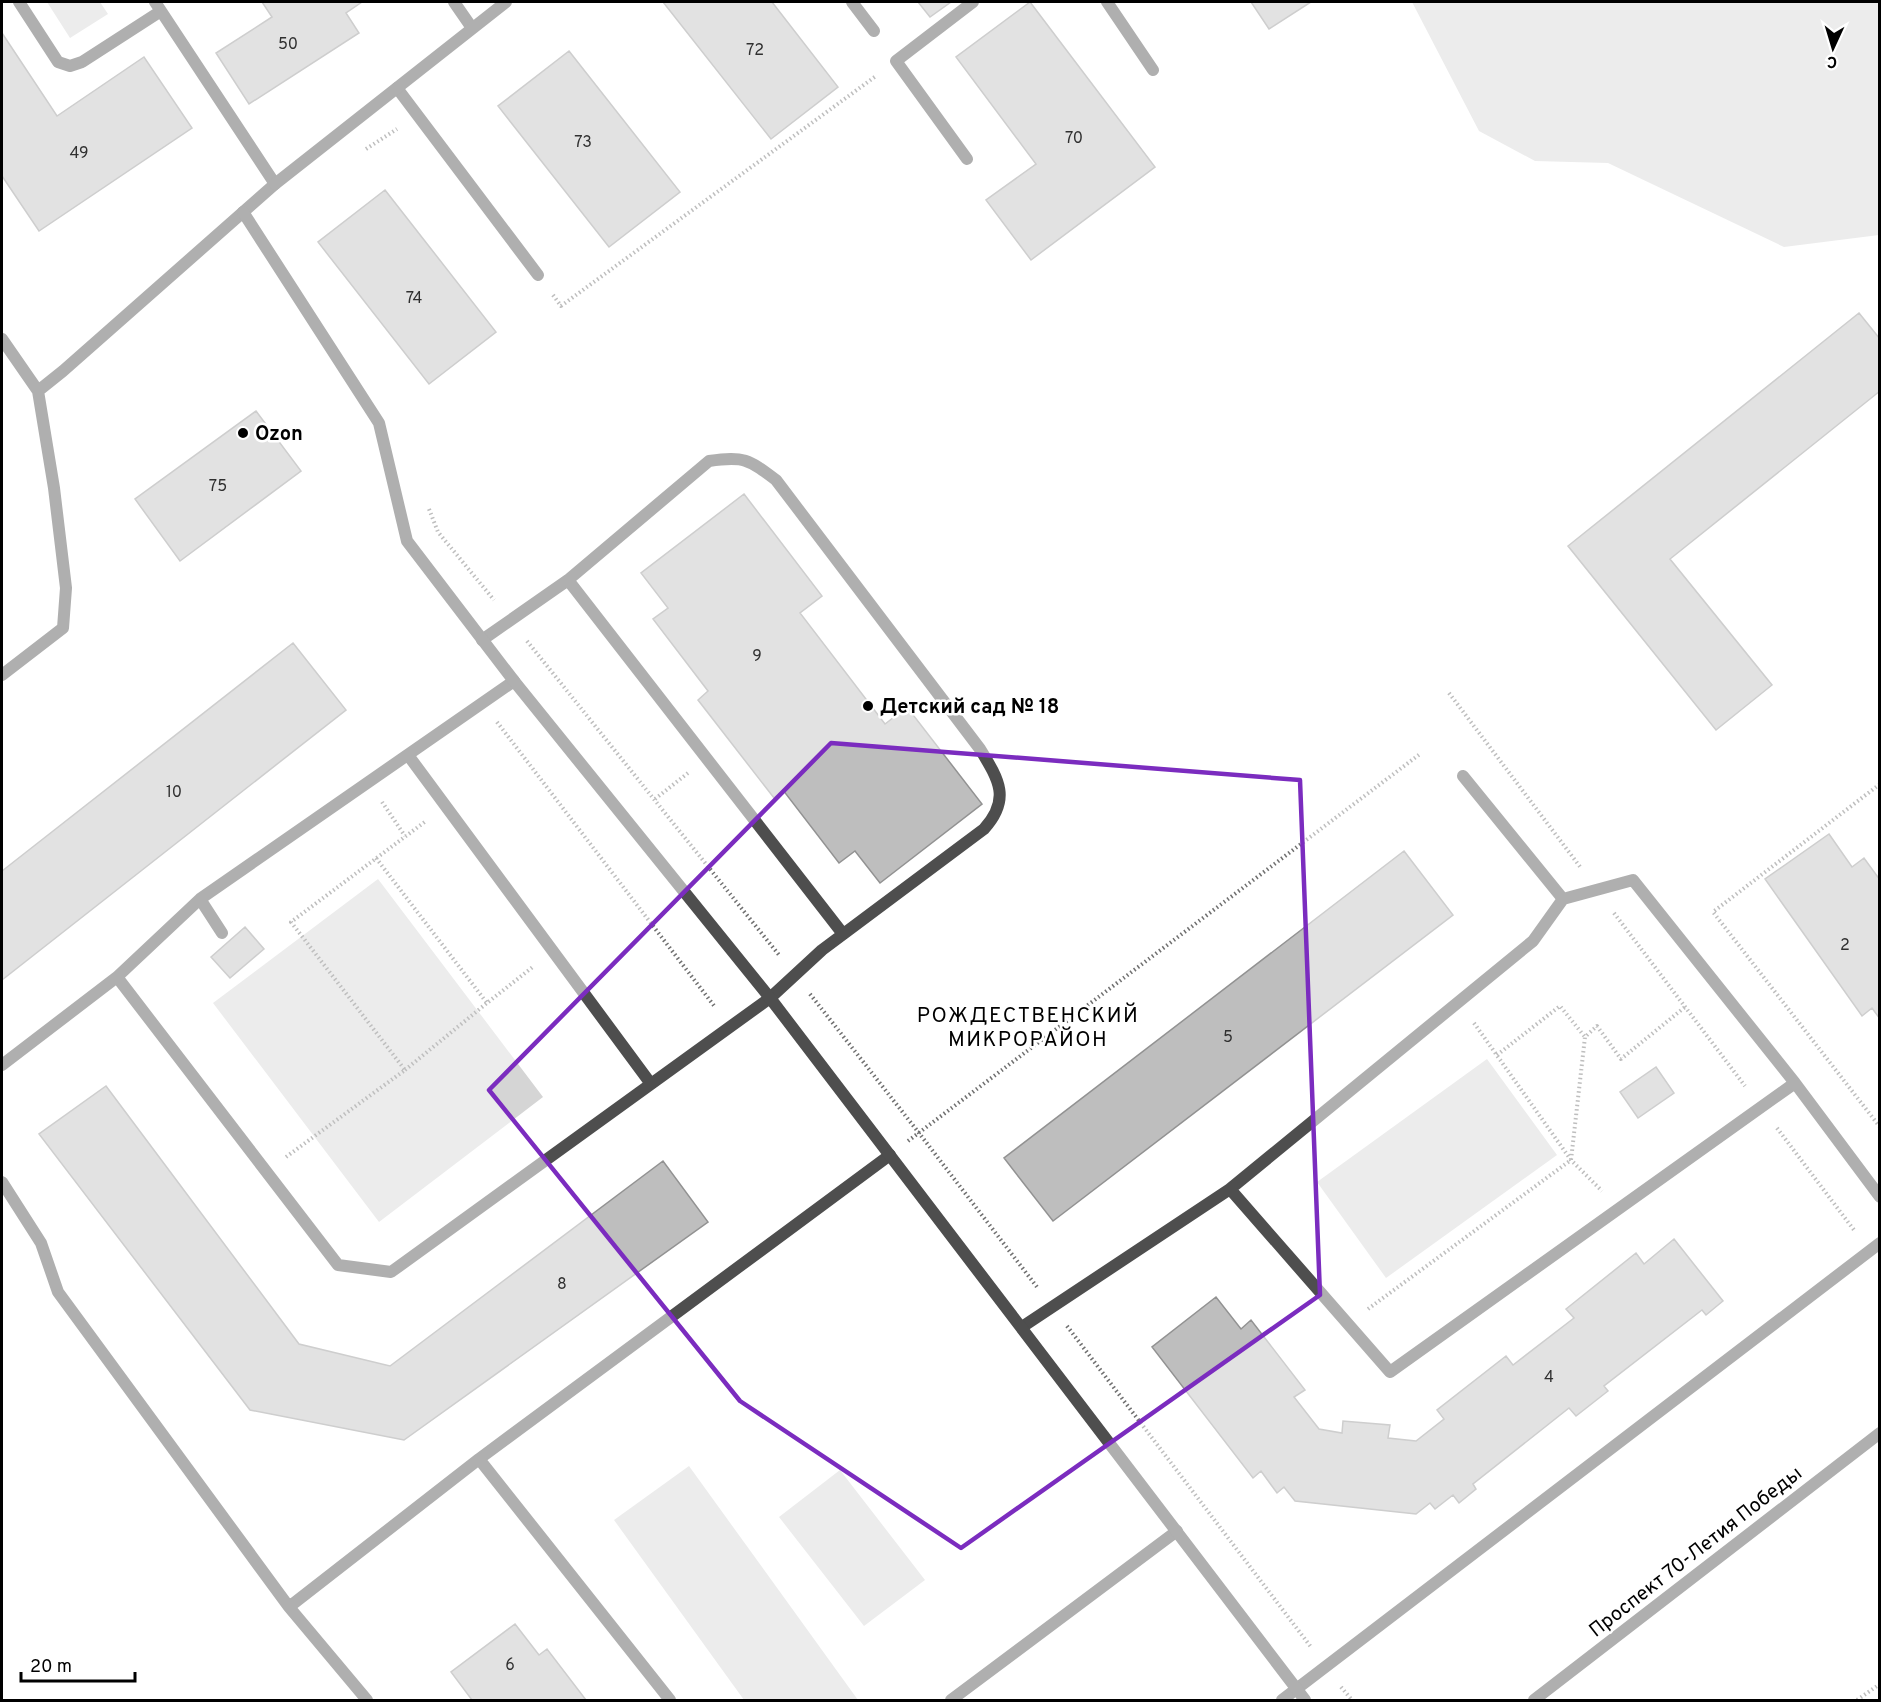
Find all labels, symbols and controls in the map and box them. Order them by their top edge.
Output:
north arrow [1803,18,1863,78]
house number: 50 [278,35,298,55]
house number: 72 [746,41,764,61]
text: С [1826,51,1838,71]
house number: 70 [1065,129,1083,149]
house number: 73 [574,133,592,153]
house number: 49 [69,144,89,164]
house number: 74 [406,289,422,309]
place label: Ozon [255,422,303,448]
marker: Ozon [236,426,250,440]
house number: 75 [209,477,227,497]
house number: 9 [752,647,762,667]
place label: Детский сад № 18 [880,695,1059,721]
marker: Детский сад № 18 [861,699,875,713]
house number: 10 [166,783,182,803]
house number: 2 [1840,936,1850,956]
district label: РОЖДЕСТВЕНСКИЙ МИКРОРАЙОН [917,1002,1139,1054]
house number: 5 [1223,1028,1233,1048]
house number: 8 [557,1275,567,1295]
house number: 4 [1544,1368,1554,1388]
street label: Проспект 70-Летия Победы [1584,1461,1808,1644]
scale bar [21,1645,135,1683]
text: 20 m [30,1656,72,1679]
house number: 6 [505,1656,515,1676]

